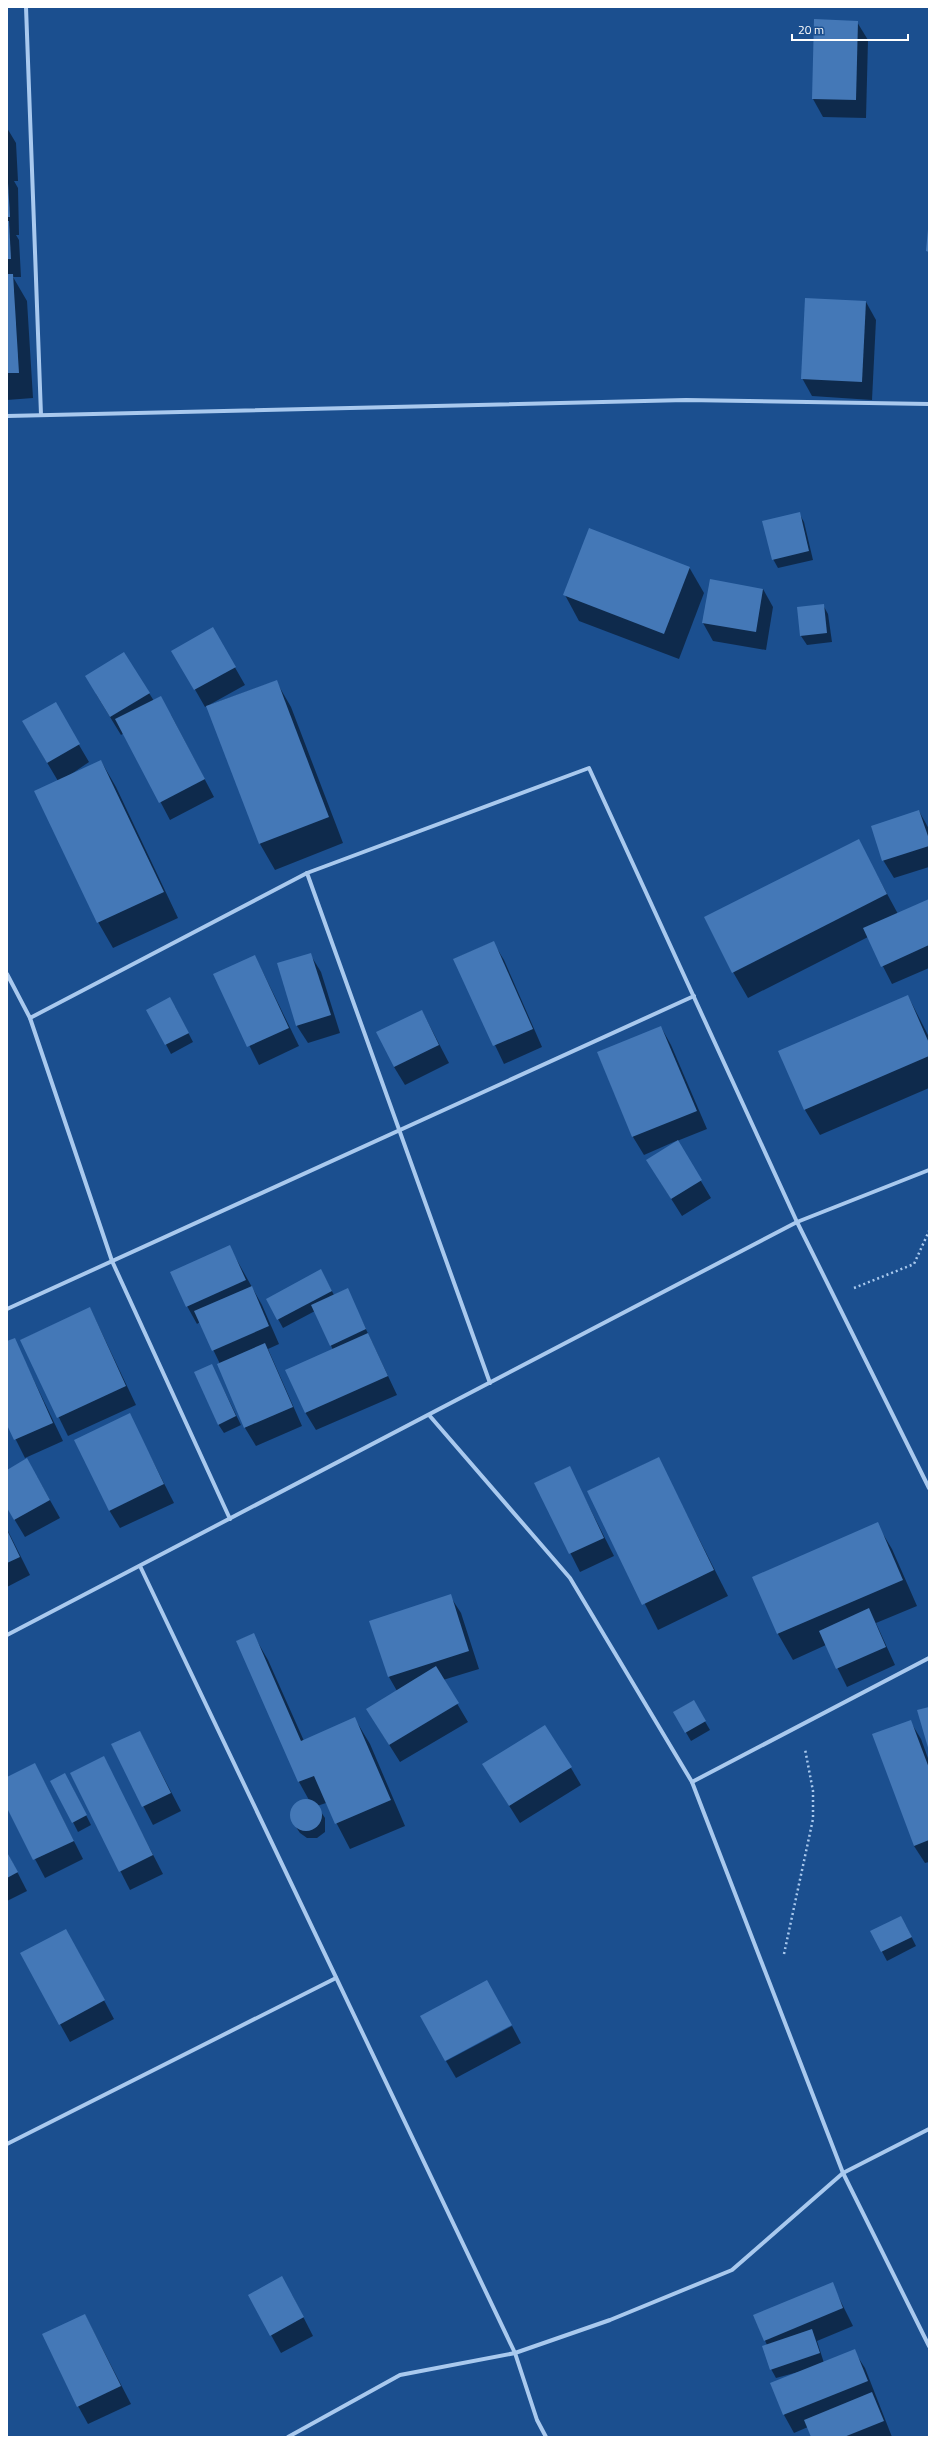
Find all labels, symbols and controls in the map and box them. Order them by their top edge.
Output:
scale bar [792,16,908,42]
text: 20 m [798,20,824,39]

